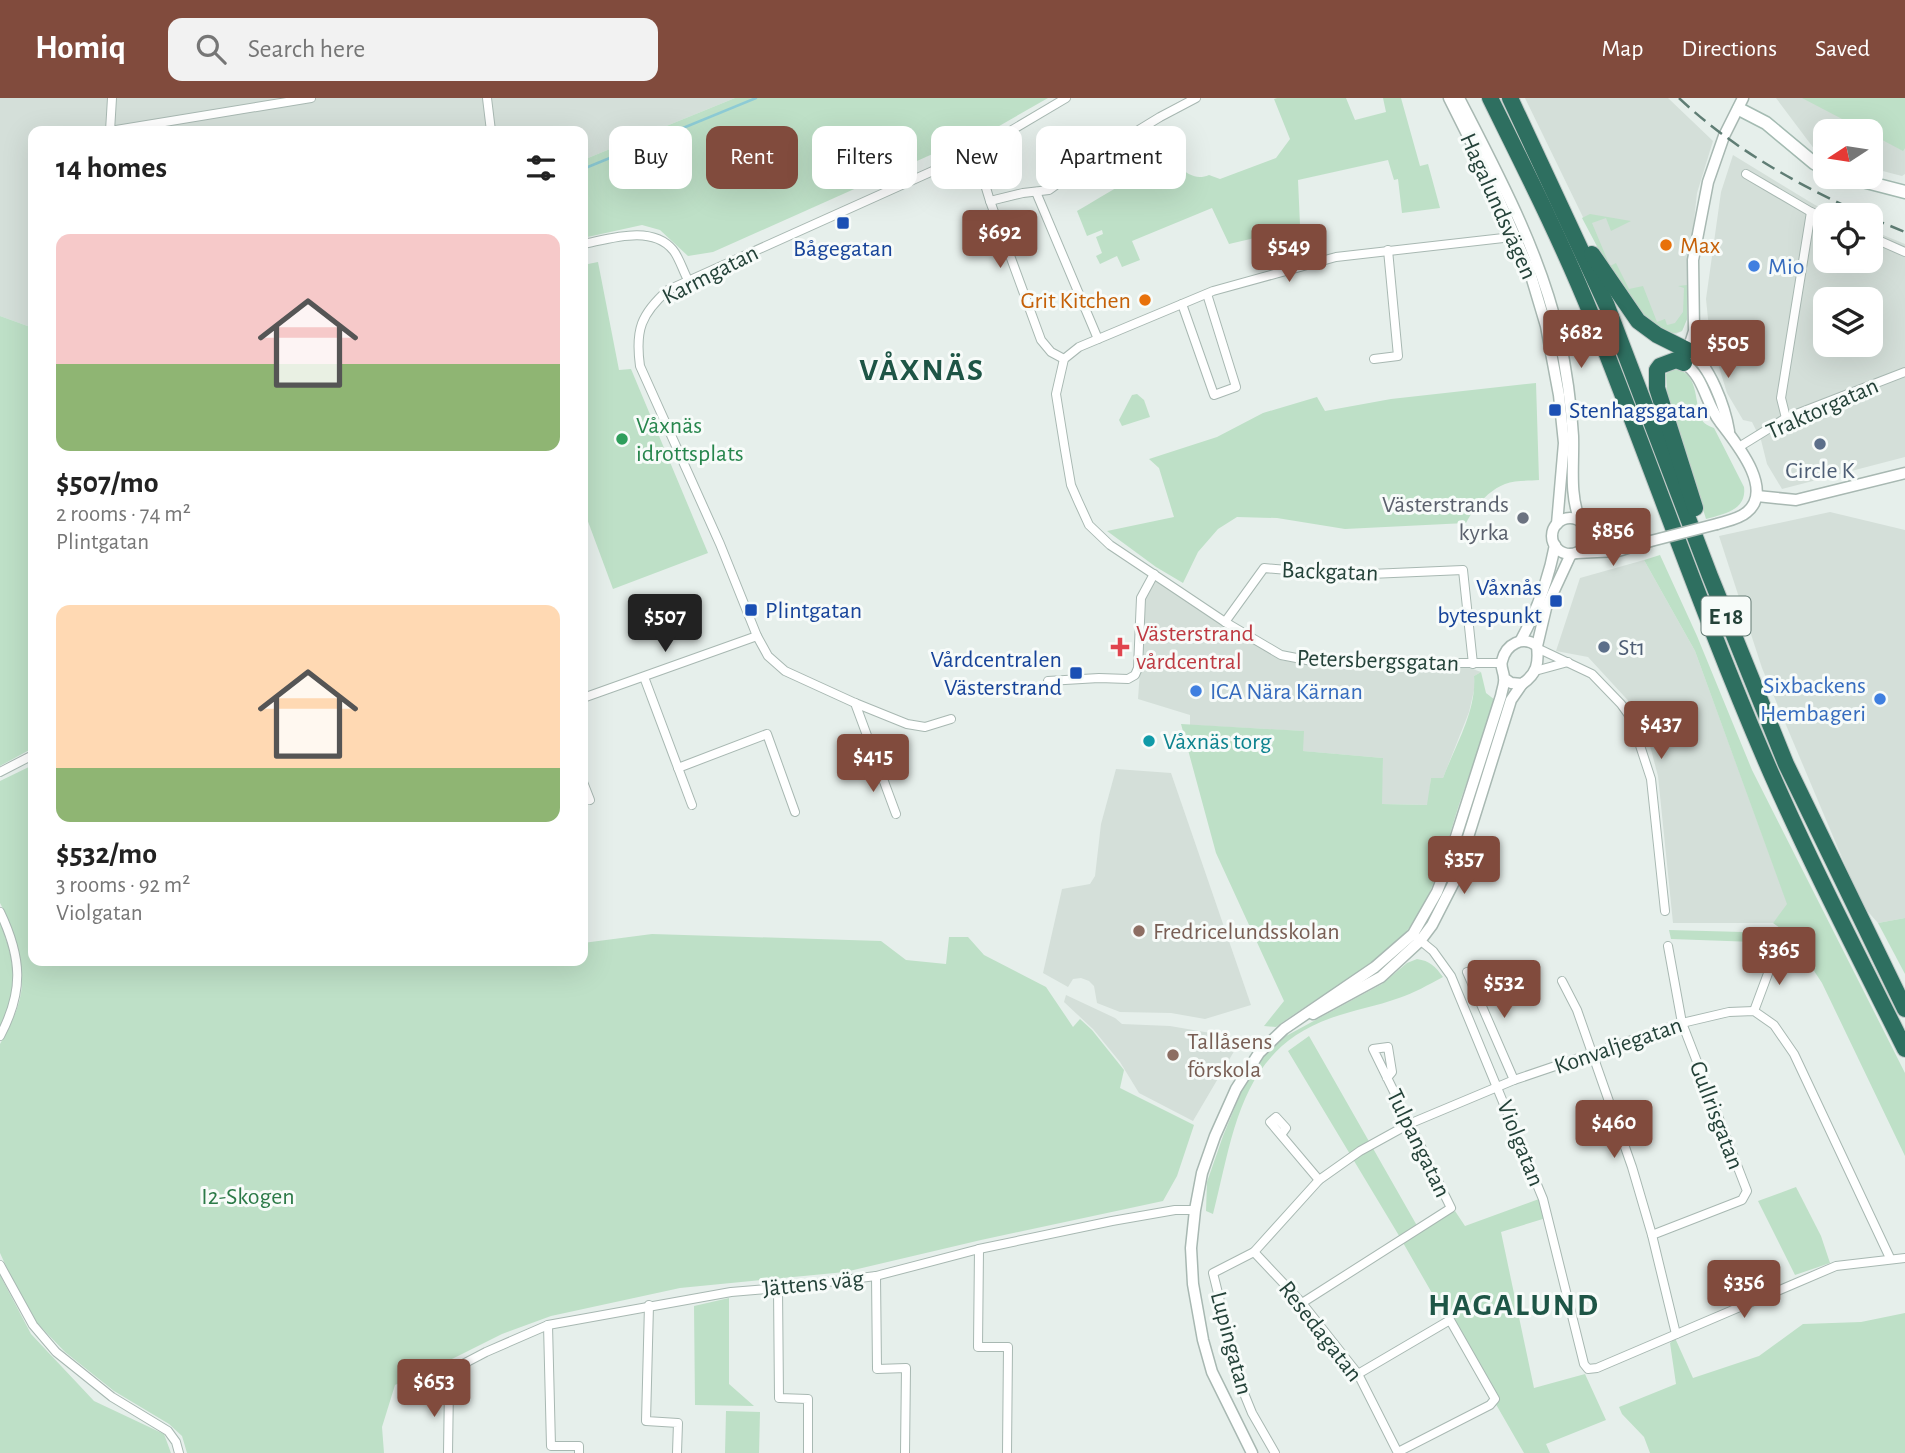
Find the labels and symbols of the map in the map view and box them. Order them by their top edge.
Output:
north arrow [1813,119,1883,189]
street label: Hagalundsvägen [1455,130,1541,283]
pin: $692 [959,211,1041,270]
marker: Bågegatan [835,215,851,231]
pin: $549 [1248,225,1330,284]
place label: Max [1680,234,1721,258]
place label: Bågegatan [793,237,893,261]
marker: Max [1658,237,1674,253]
street label: Karmgatan [659,241,762,309]
place label: Mio [1768,255,1805,279]
marker: Mio [1746,258,1762,274]
place label: Grit Kitchen [1020,289,1131,313]
marker: Grit Kitchen [1137,292,1153,308]
pin: $682 [1540,310,1622,370]
pin: $505 [1687,320,1769,380]
district label: VÅXNÄS [859,351,985,386]
street label: Traktorgatan [1763,374,1882,444]
place label: Stenhagsgatan [1569,399,1709,423]
marker: Stenhagsgatan [1547,402,1563,418]
place label: Våxnäs idrottsplats [636,414,744,466]
marker: Våxnäs idrottsplats [614,431,630,447]
marker: Circle K [1812,436,1828,452]
place label: Circle K [1785,459,1856,483]
place label: Västerstrands kyrka [1382,493,1509,545]
pin: $856 [1572,508,1654,568]
marker: Västerstrands kyrka [1515,510,1531,526]
street label: Backgatan [1281,558,1379,586]
place label: Våxnås bytespunkt [1437,576,1542,628]
marker: Våxnås bytespunkt [1548,593,1564,609]
pin: $507 [624,594,706,654]
road number: E 18 [1702,596,1750,636]
place label: Plintgatan [765,599,862,623]
marker: Plintgatan [743,602,759,618]
place label: Västerstrand vårdcentral [1136,622,1254,674]
place label: St1 [1618,636,1645,660]
marker: Västerstrand vårdcentral [1110,637,1130,657]
marker: St1 [1596,639,1612,655]
street label: Petersbergsgatan [1296,646,1460,676]
place label: Vårdcentralen Västerstrand [930,648,1062,700]
marker: Vårdcentralen Västerstrand [1068,665,1084,681]
place label: Sixbackens Hembageri [1760,674,1866,726]
place label: ICA Nära Kärnan [1210,680,1363,704]
marker: ICA Nära Kärnan [1188,683,1204,699]
marker: Sixbackens Hembageri [1872,691,1888,707]
pin: $437 [1620,702,1702,761]
place label: Våxnäs torg [1163,730,1272,754]
marker: Våxnäs torg [1141,733,1157,749]
pin: $415 [832,734,914,794]
pin: $357 [1423,836,1505,896]
place label: Fredricelundsskolan [1153,920,1340,944]
marker: Fredricelundsskolan [1131,923,1147,939]
pin: $365 [1738,928,1820,987]
pin: $532 [1463,960,1545,1020]
street label: Konvaljegatan [1551,1013,1685,1079]
place label: Tallåsens förskola [1187,1030,1272,1082]
marker: Tallåsens förskola [1165,1047,1181,1063]
street label: Gullrisgatan [1684,1058,1748,1173]
street label: Tulpangatan [1382,1086,1455,1201]
street label: Violgatan [1492,1097,1548,1190]
pin: $460 [1573,1100,1655,1160]
park label: I2-Skogen [201,1185,295,1209]
pin: $356 [1703,1260,1785,1320]
street label: Jättens väg [761,1267,865,1301]
street label: Resedagatan [1274,1277,1367,1386]
street label: Lupingatan [1206,1289,1256,1398]
district label: HAGALUND [1428,1289,1600,1321]
pin: $653 [393,1360,475,1419]

